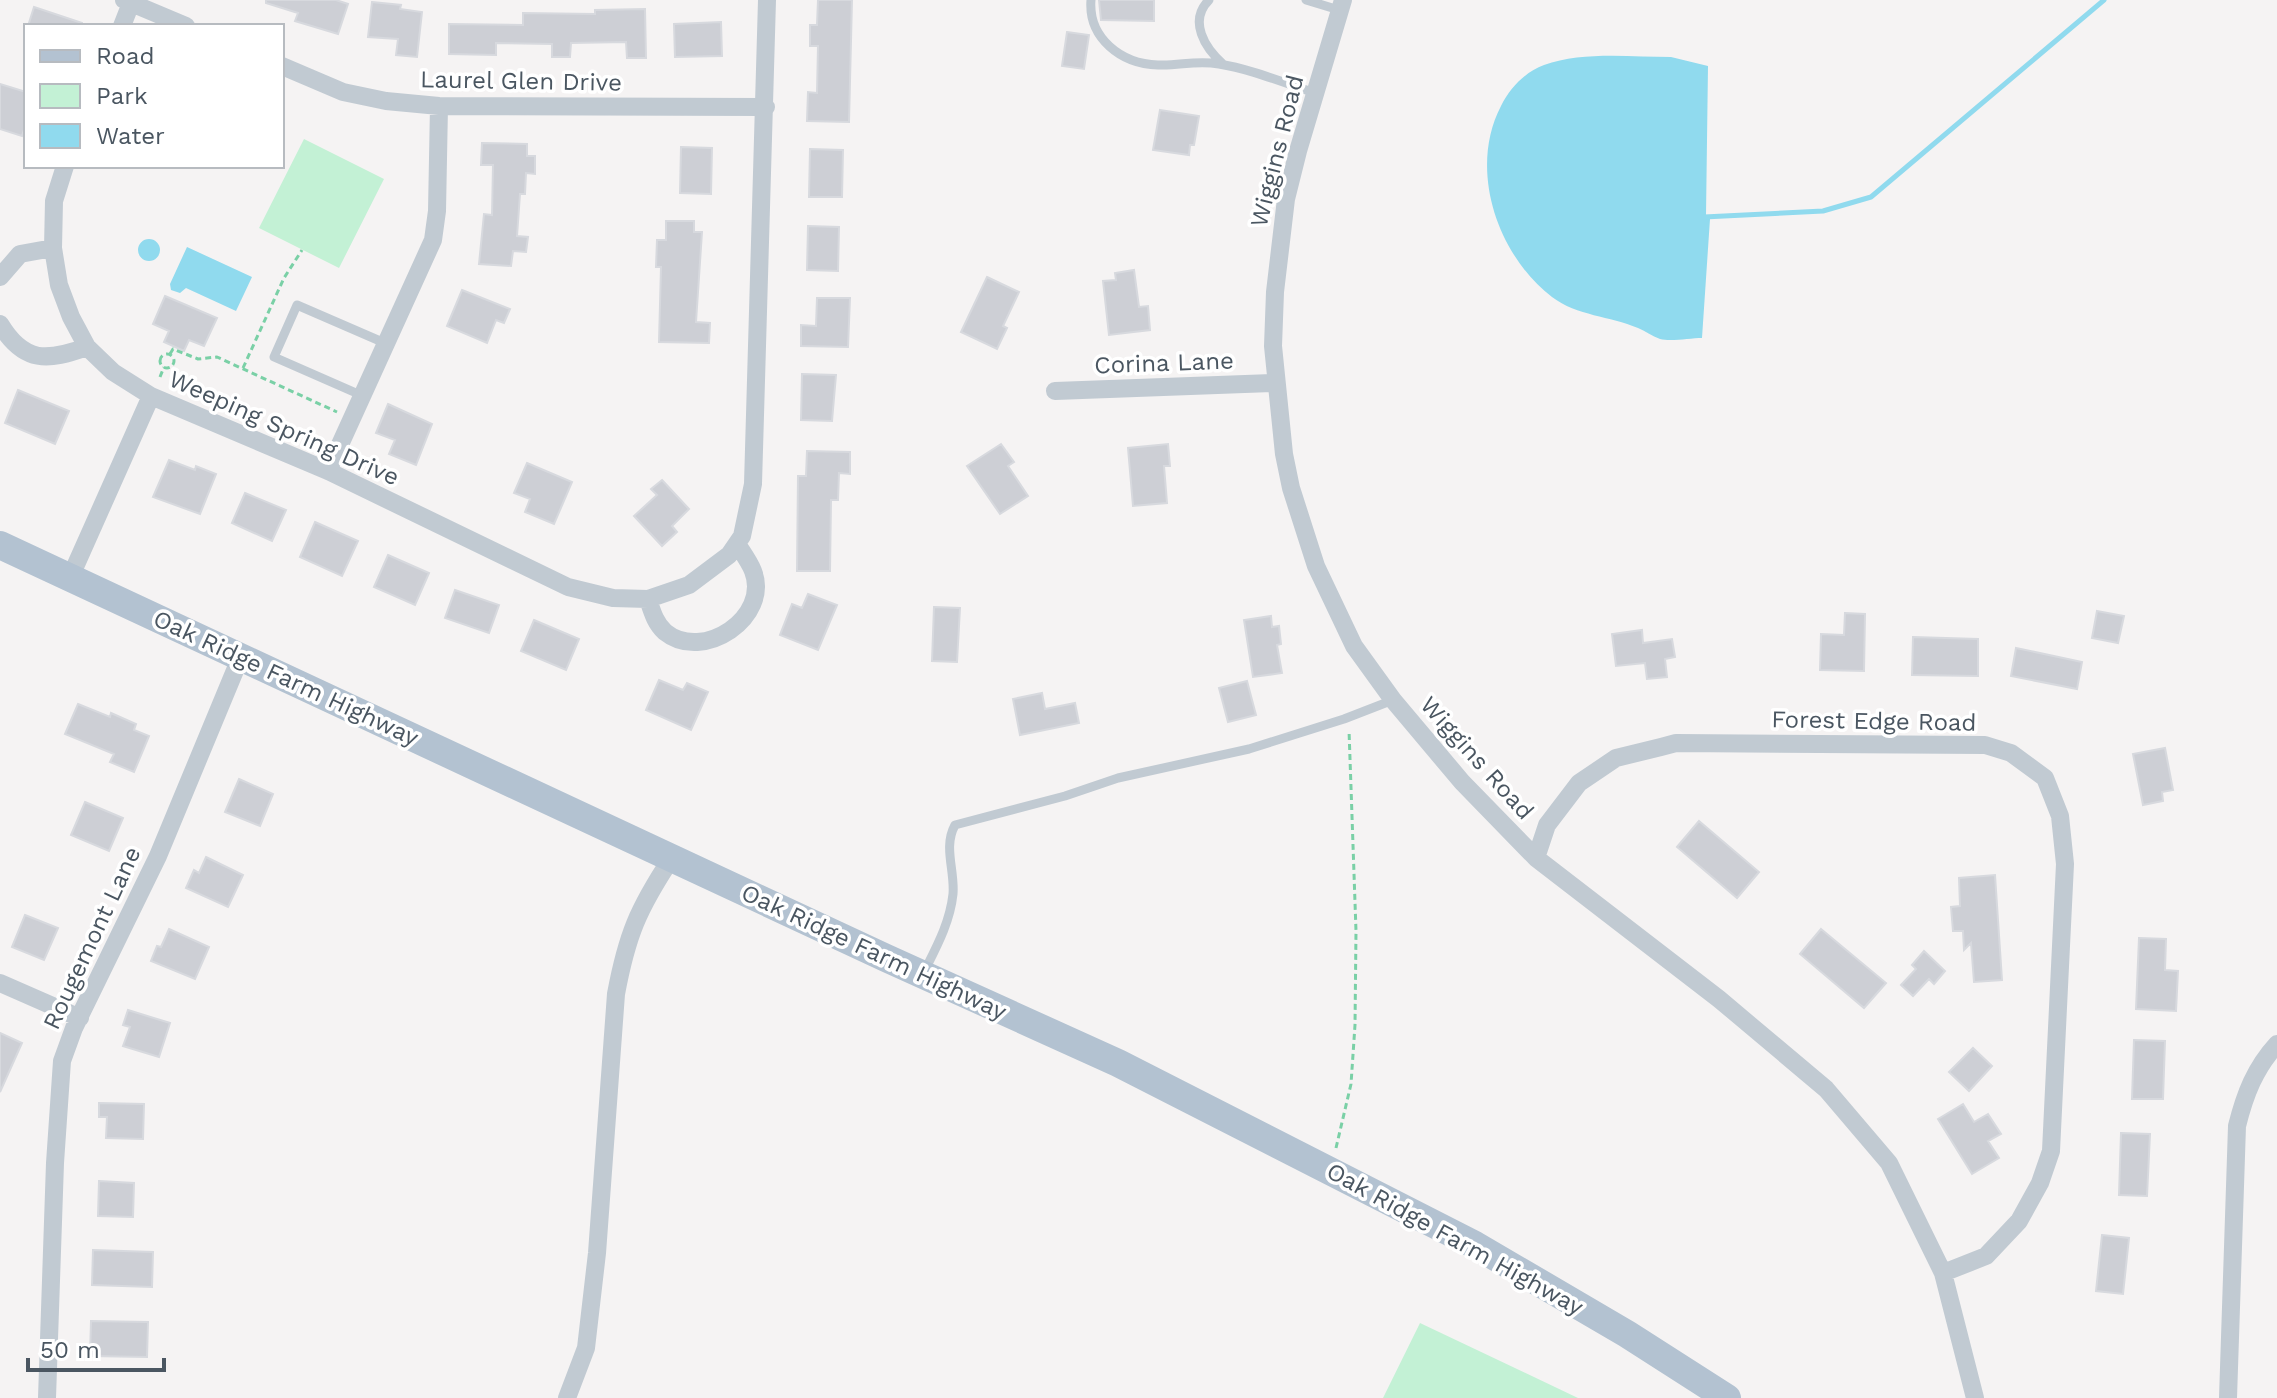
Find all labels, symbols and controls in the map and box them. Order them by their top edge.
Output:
legend [24,24,284,168]
text: Road [96,42,155,70]
street label: Laurel Glen Drive [420,65,622,97]
street label: Wiggins Road [1245,72,1309,230]
text: Park [96,82,148,110]
text: Water [96,122,165,150]
street label: Corina Lane [1094,347,1234,379]
street label: Weeping Spring Drive [164,365,404,491]
street label: Oak Ridge Farm Highway [149,604,424,752]
street label: Wiggins Road [1415,691,1539,825]
street label: Forest Edge Road [1771,705,1977,737]
street label: Rougemont Lane [37,842,147,1034]
street label: Oak Ridge Farm Highway [737,878,1012,1026]
street label: Oak Ridge Farm Highway [1322,1157,1589,1322]
scale bar [28,1322,164,1372]
text: 50 m [40,1336,100,1364]

